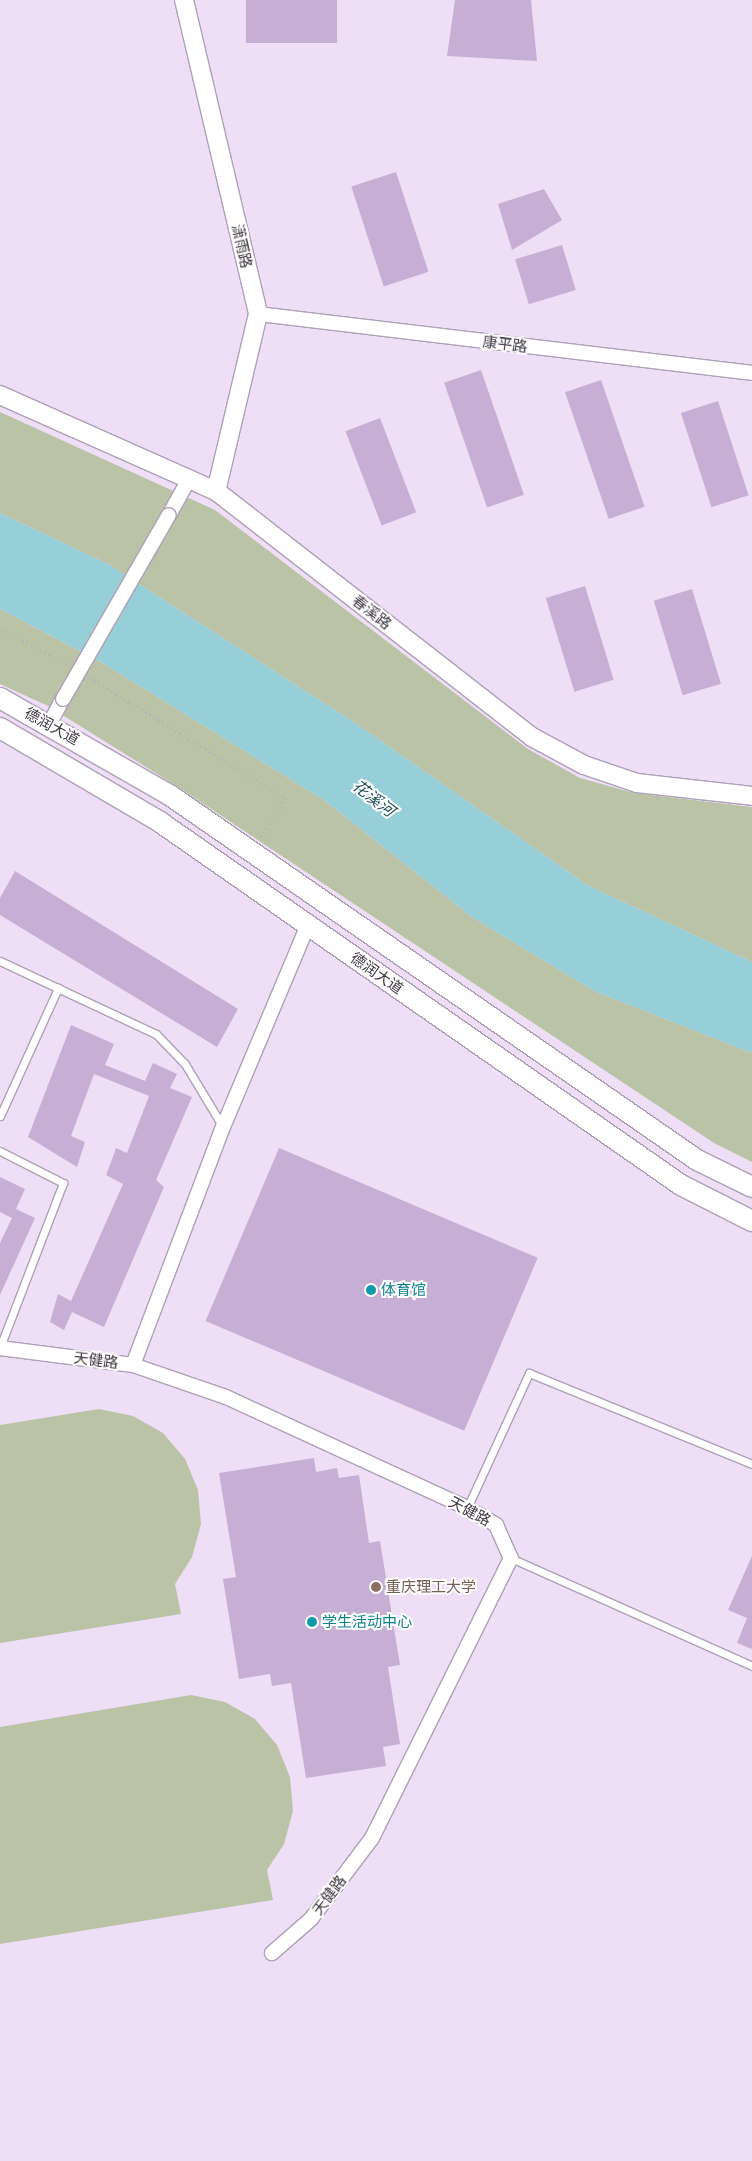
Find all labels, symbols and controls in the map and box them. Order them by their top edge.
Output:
street label: 潇雨路 [228,222,256,270]
street label: 康平路 [482,332,528,356]
street label: 春溪路 [349,591,395,633]
street label: 德润大道 [21,704,83,748]
water label: 花溪河 [349,776,399,820]
street label: 德润大道 [347,948,407,998]
place label: 体育馆 [381,1281,426,1299]
marker: 体育馆 [365,1284,377,1296]
street label: 天健路 [73,1348,119,1372]
street label: 天健路 [446,1492,494,1530]
place label: 重庆理工大学 [386,1578,476,1596]
marker: 重庆理工大学 [370,1581,382,1593]
place label: 学生活动中心 [322,1613,412,1631]
marker: 学生活动中心 [306,1616,318,1628]
street label: 天健路 [308,1872,350,1918]

